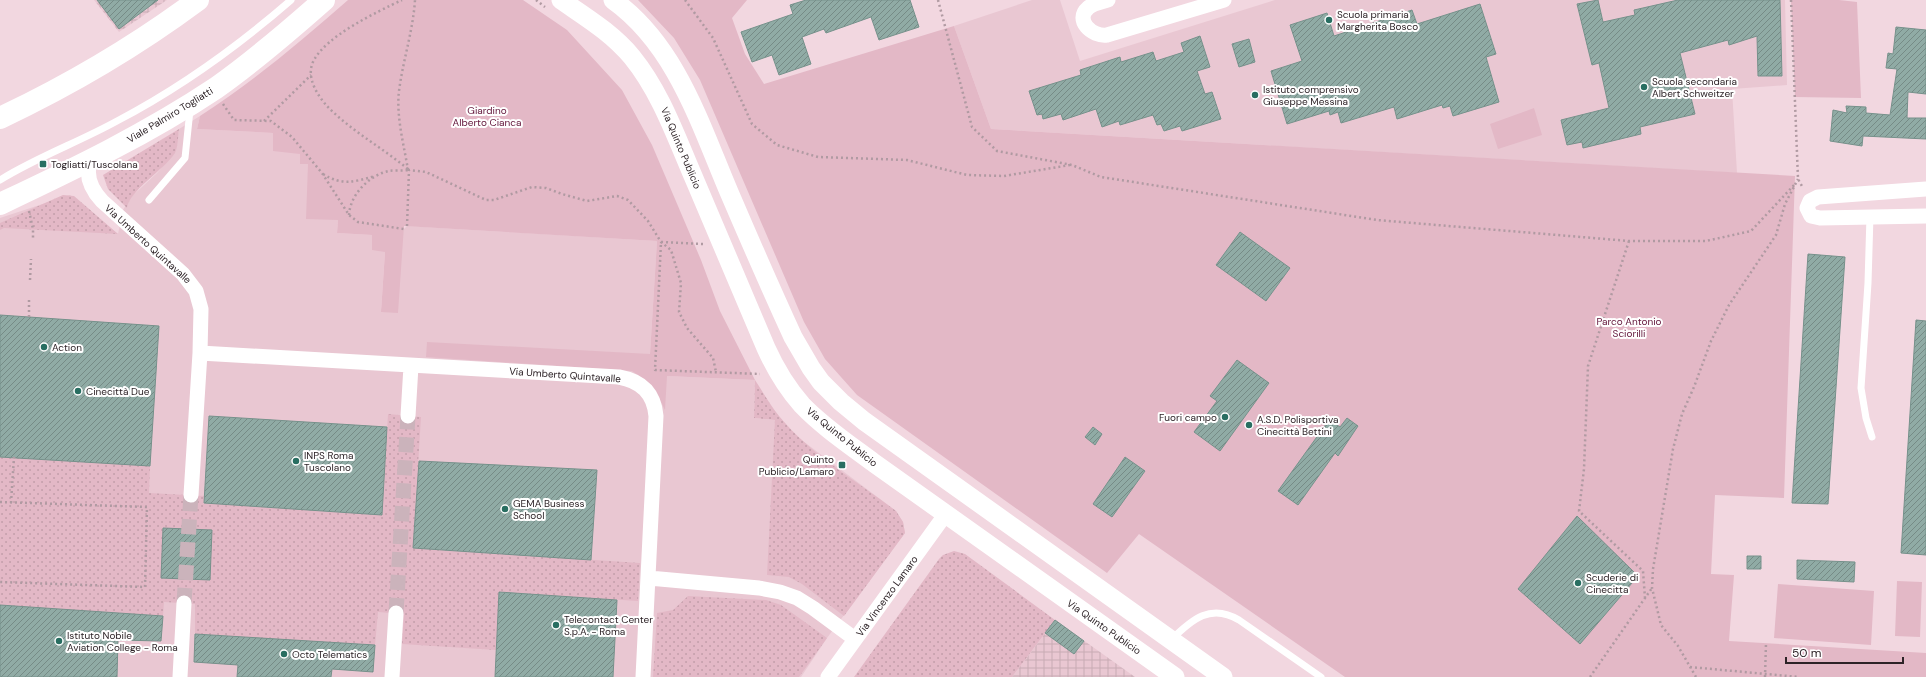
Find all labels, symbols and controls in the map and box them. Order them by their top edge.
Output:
place label: Scuola primaria Margherita Bosco [1337,8,1418,33]
marker: Scuola primaria Margherita Bosco [1324,15,1334,25]
place label: Scuola secondaria Albert Schweitzer [1652,75,1737,100]
marker: Scuola secondaria Albert Schweitzer [1639,82,1649,92]
place label: Istituto comprensivo Giuseppe Messina [1263,83,1359,108]
street label: Viale Palmiro Togliatti [125,84,215,146]
marker: Istituto comprensivo Giuseppe Messina [1250,90,1260,100]
park label: Giardino Alberto Cianca [453,104,521,129]
street label: Via Quinto Publicio [658,105,704,191]
place label: Togliatti/Tuscolana [51,158,138,171]
marker: Togliatti/Tuscolana [38,159,48,169]
street label: Via Umberto Quintavalle [102,202,194,287]
park label: Parco Antonio Sciorilli [1597,315,1662,340]
place label: Action [52,341,82,354]
marker: Action [39,342,49,352]
street label: Via Umberto Quintavalle [509,365,622,385]
place label: Cinecittà Due [86,385,150,398]
marker: Cinecittà Due [73,386,83,396]
street label: Via Quinto Publicio [804,404,880,470]
place label: Fuori campo [1159,411,1217,424]
marker: Fuori campo [1220,412,1230,422]
place label: A.S.D. Polisportiva Cinecittà Bettini [1257,413,1338,438]
marker: A.S.D. Polisportiva Cinecittà Bettini [1244,420,1254,430]
place label: INPS Roma Tuscolano [304,449,353,474]
place label: Quinto Publicio/Lamaro [759,453,834,478]
marker: INPS Roma Tuscolano [291,456,301,466]
marker: Quinto Publicio/Lamaro [837,460,847,470]
place label: GEMA Business School [513,497,585,522]
marker: GEMA Business School [500,504,510,514]
street label: Via Vincenzo Lamaro [853,553,921,639]
place label: Scuderie di Cinecitta [1586,571,1638,596]
marker: Scuderie di Cinecitta [1573,578,1583,588]
street label: Via Quinto Publicio [1064,597,1144,657]
place label: Telecontact Center S.p.A. - Roma [564,613,653,638]
marker: Telecontact Center S.p.A. - Roma [551,620,561,630]
place label: Istituto Nobile Aviation College - Roma [67,629,178,654]
marker: Istituto Nobile Aviation College - Roma [54,636,64,646]
scale bar [1786,639,1903,665]
text: 50 m [1792,645,1821,661]
place label: Octo Telematics [292,648,367,661]
marker: Octo Telematics [279,649,289,659]

